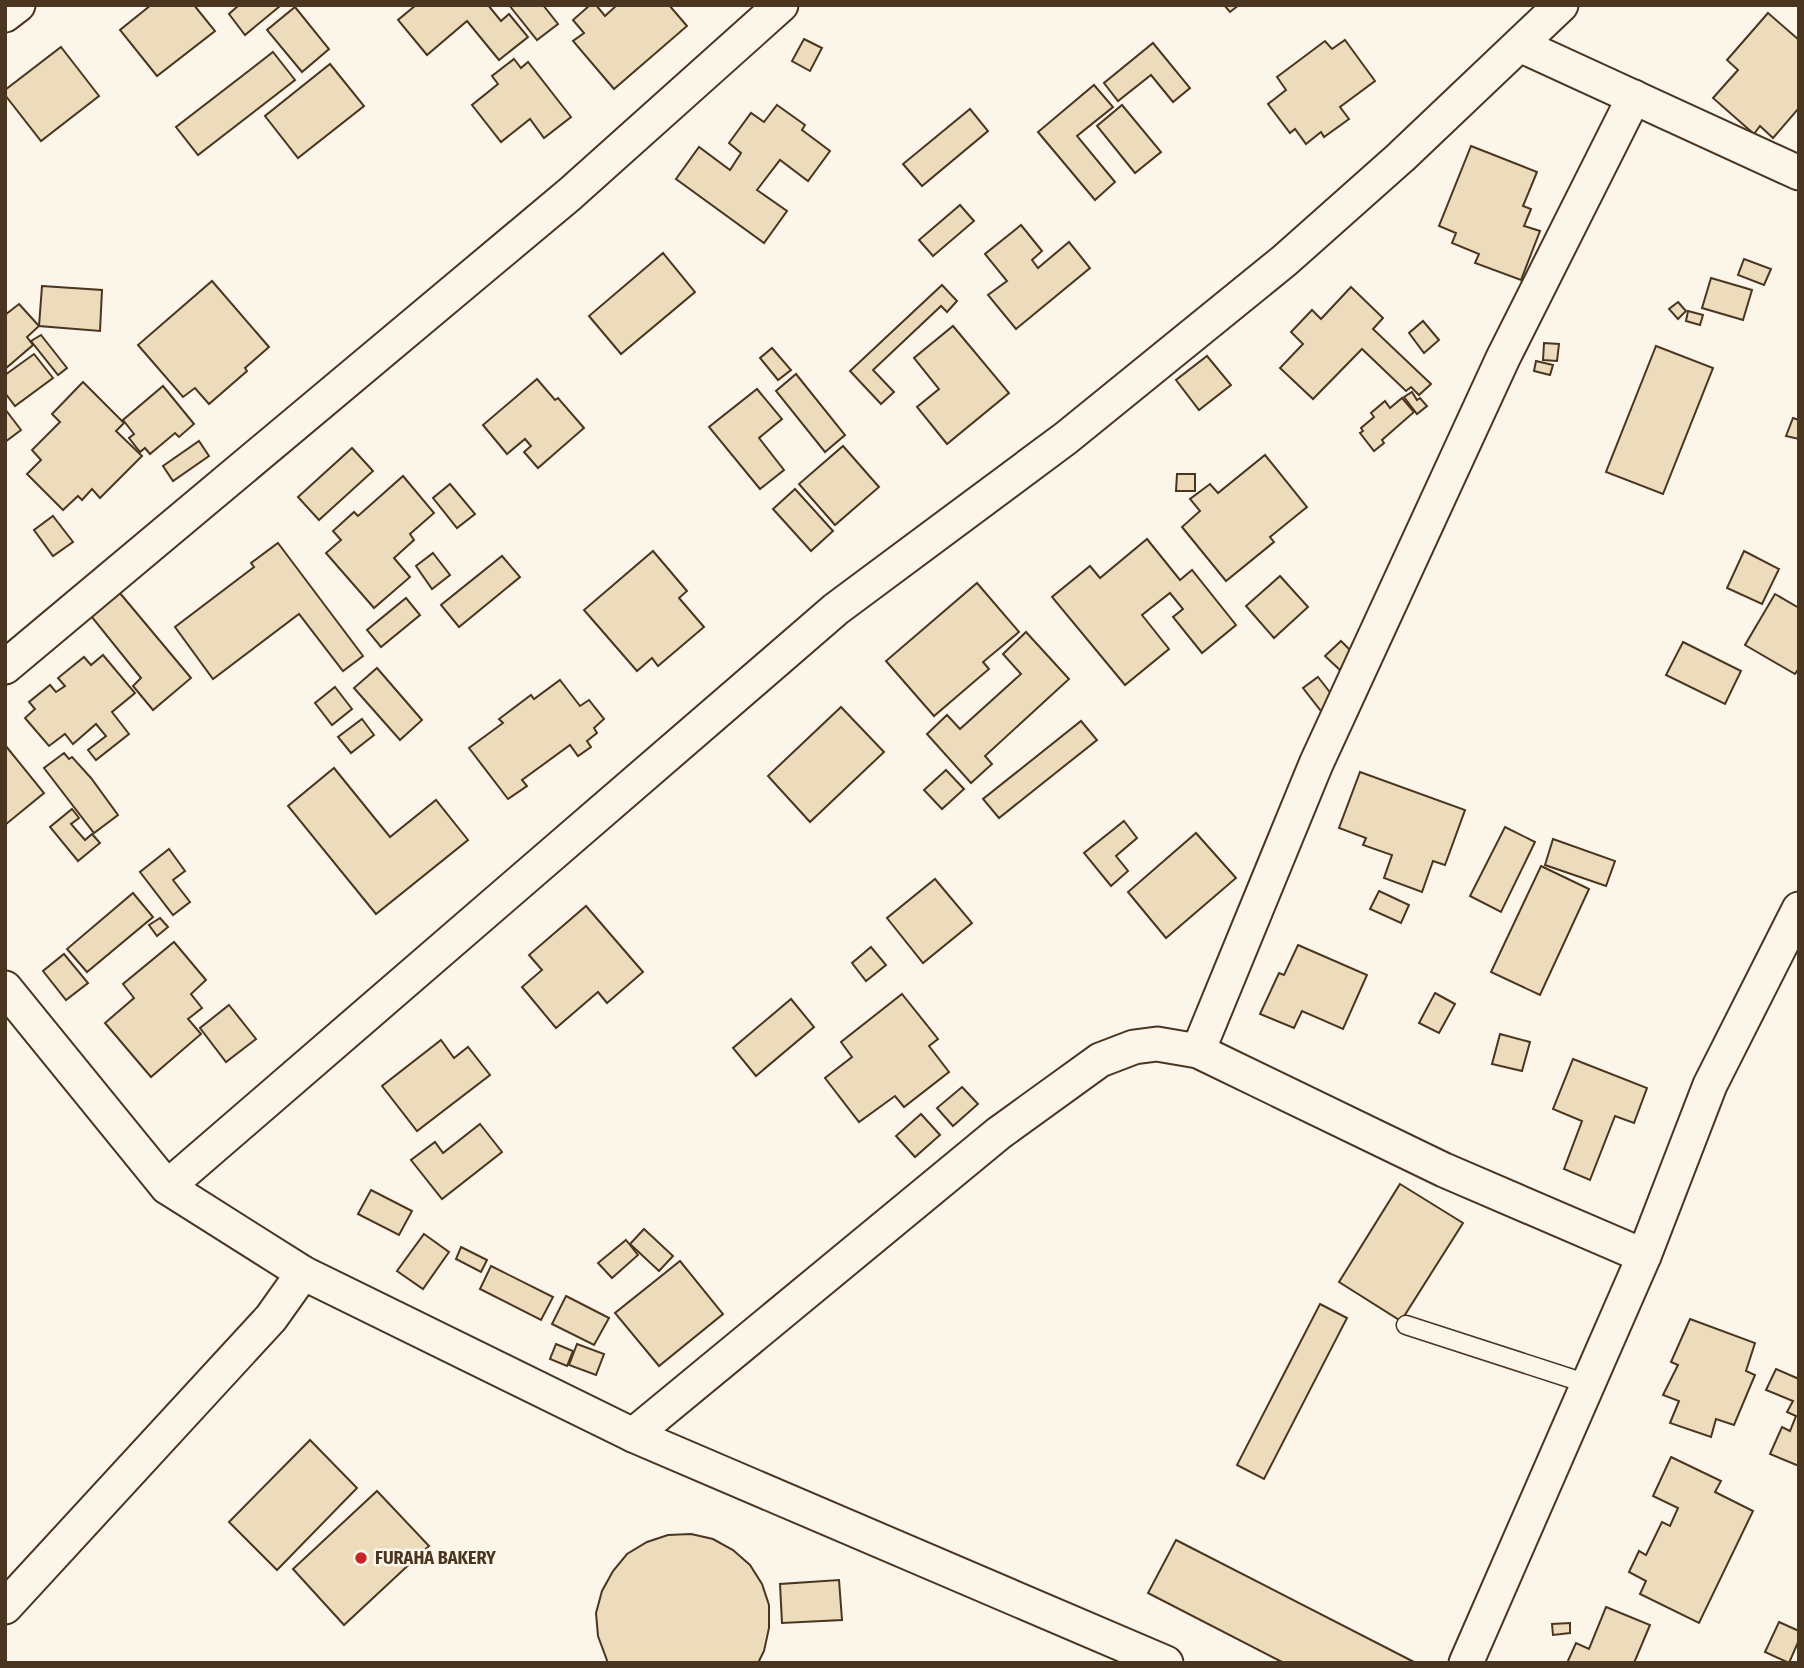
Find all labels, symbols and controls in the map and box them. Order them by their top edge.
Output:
place label: FURAHA BAKERY [375,1547,496,1569]
marker: FURAHA BAKERY [353,1550,369,1566]

